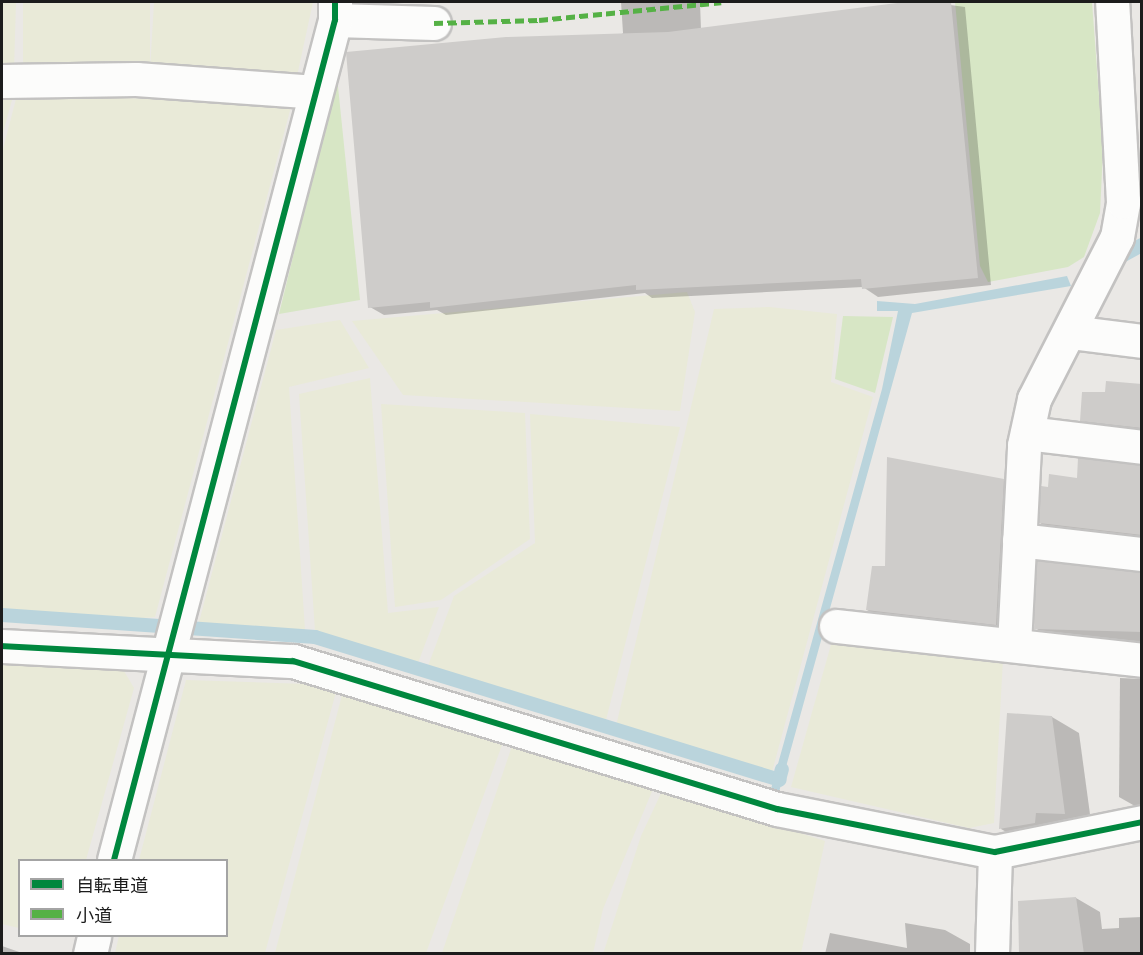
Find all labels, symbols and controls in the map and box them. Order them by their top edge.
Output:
legend [18,859,228,937]
text: 自転車道 [76,875,148,897]
text: 小道 [76,905,112,927]

